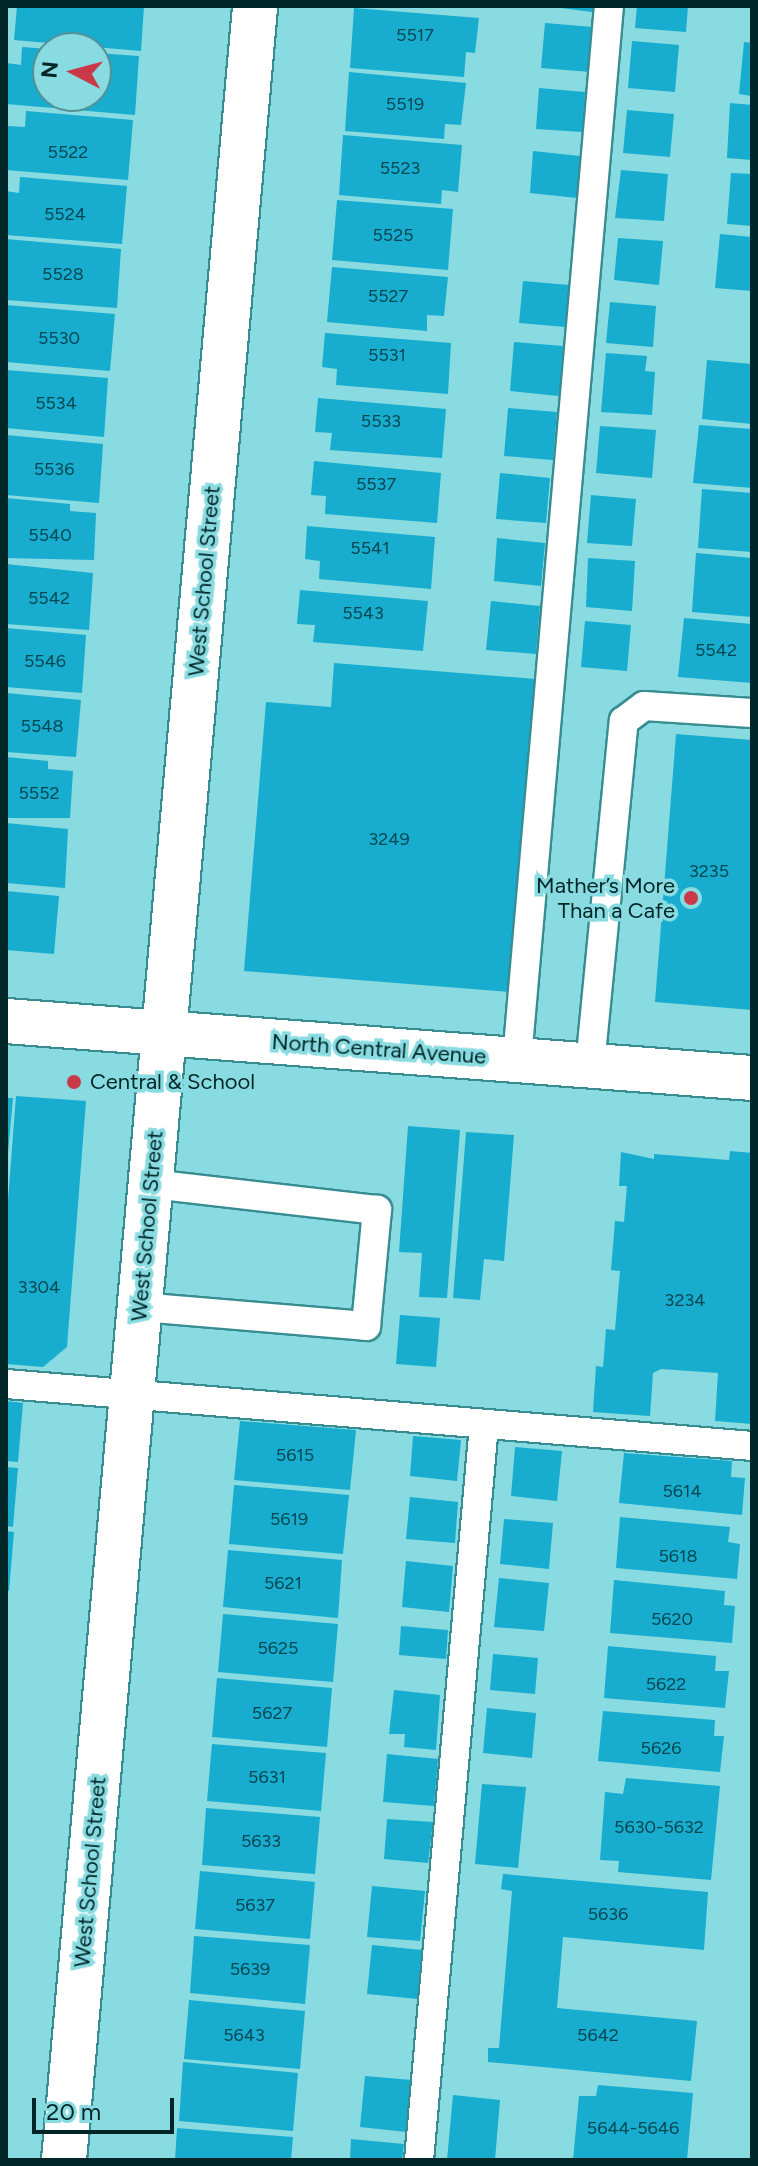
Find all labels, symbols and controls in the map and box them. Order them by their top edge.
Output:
house number: 5517 [396,24,434,46]
north arrow [32,32,112,112]
text: N [35,60,64,80]
house number: 5519 [386,93,424,115]
house number: 5522 [48,141,88,163]
house number: 5523 [380,157,420,179]
house number: 5524 [44,203,86,225]
house number: 5525 [372,224,414,246]
house number: 5528 [42,263,84,285]
house number: 5527 [368,285,408,307]
house number: 5530 [38,327,80,349]
house number: 5531 [368,344,406,366]
house number: 5534 [35,392,77,414]
house number: 5533 [361,410,401,432]
house number: 5536 [34,458,74,480]
house number: 5537 [356,473,396,495]
street label: West School Street [183,485,225,677]
house number: 5540 [28,524,72,546]
house number: 5541 [350,537,390,559]
house number: 5542 [28,587,70,609]
house number: 5543 [342,602,384,624]
house number: 5542 [695,639,737,661]
house number: 5546 [24,650,66,672]
house number: 5548 [21,715,63,737]
house number: 5552 [18,782,60,804]
house number: 3249 [368,828,410,850]
house number: 3235 [689,860,729,882]
place label: Mather’s More Than a Cafe [536,872,675,924]
marker: Mather’s More Than a Cafe [682,889,700,907]
street label: North Central Avenue [271,1028,487,1070]
place label: Central & School [90,1069,255,1095]
marker: Central & School [65,1073,83,1091]
street label: West School Street [126,1130,168,1322]
house number: 3304 [18,1276,60,1298]
house number: 3234 [665,1289,705,1311]
house number: 5615 [276,1444,314,1466]
house number: 5614 [662,1480,702,1502]
house number: 5619 [270,1508,308,1530]
house number: 5618 [658,1545,698,1567]
house number: 5621 [264,1572,302,1594]
house number: 5620 [651,1608,693,1630]
house number: 5625 [258,1637,298,1659]
house number: 5622 [646,1673,686,1695]
house number: 5627 [252,1702,292,1724]
house number: 5626 [641,1737,681,1759]
house number: 5631 [248,1766,286,1788]
street label: West School Street [69,1776,111,1968]
house number: 5630-5632 [614,1816,704,1838]
house number: 5633 [241,1830,281,1852]
house number: 5637 [235,1894,275,1916]
house number: 5636 [588,1903,628,1925]
house number: 5639 [230,1958,270,1980]
house number: 5643 [223,2024,265,2046]
house number: 5642 [577,2024,619,2046]
scale bar [36,2082,178,2132]
text: 20 m [46,2097,101,2126]
house number: 5644-5646 [587,2117,679,2139]

